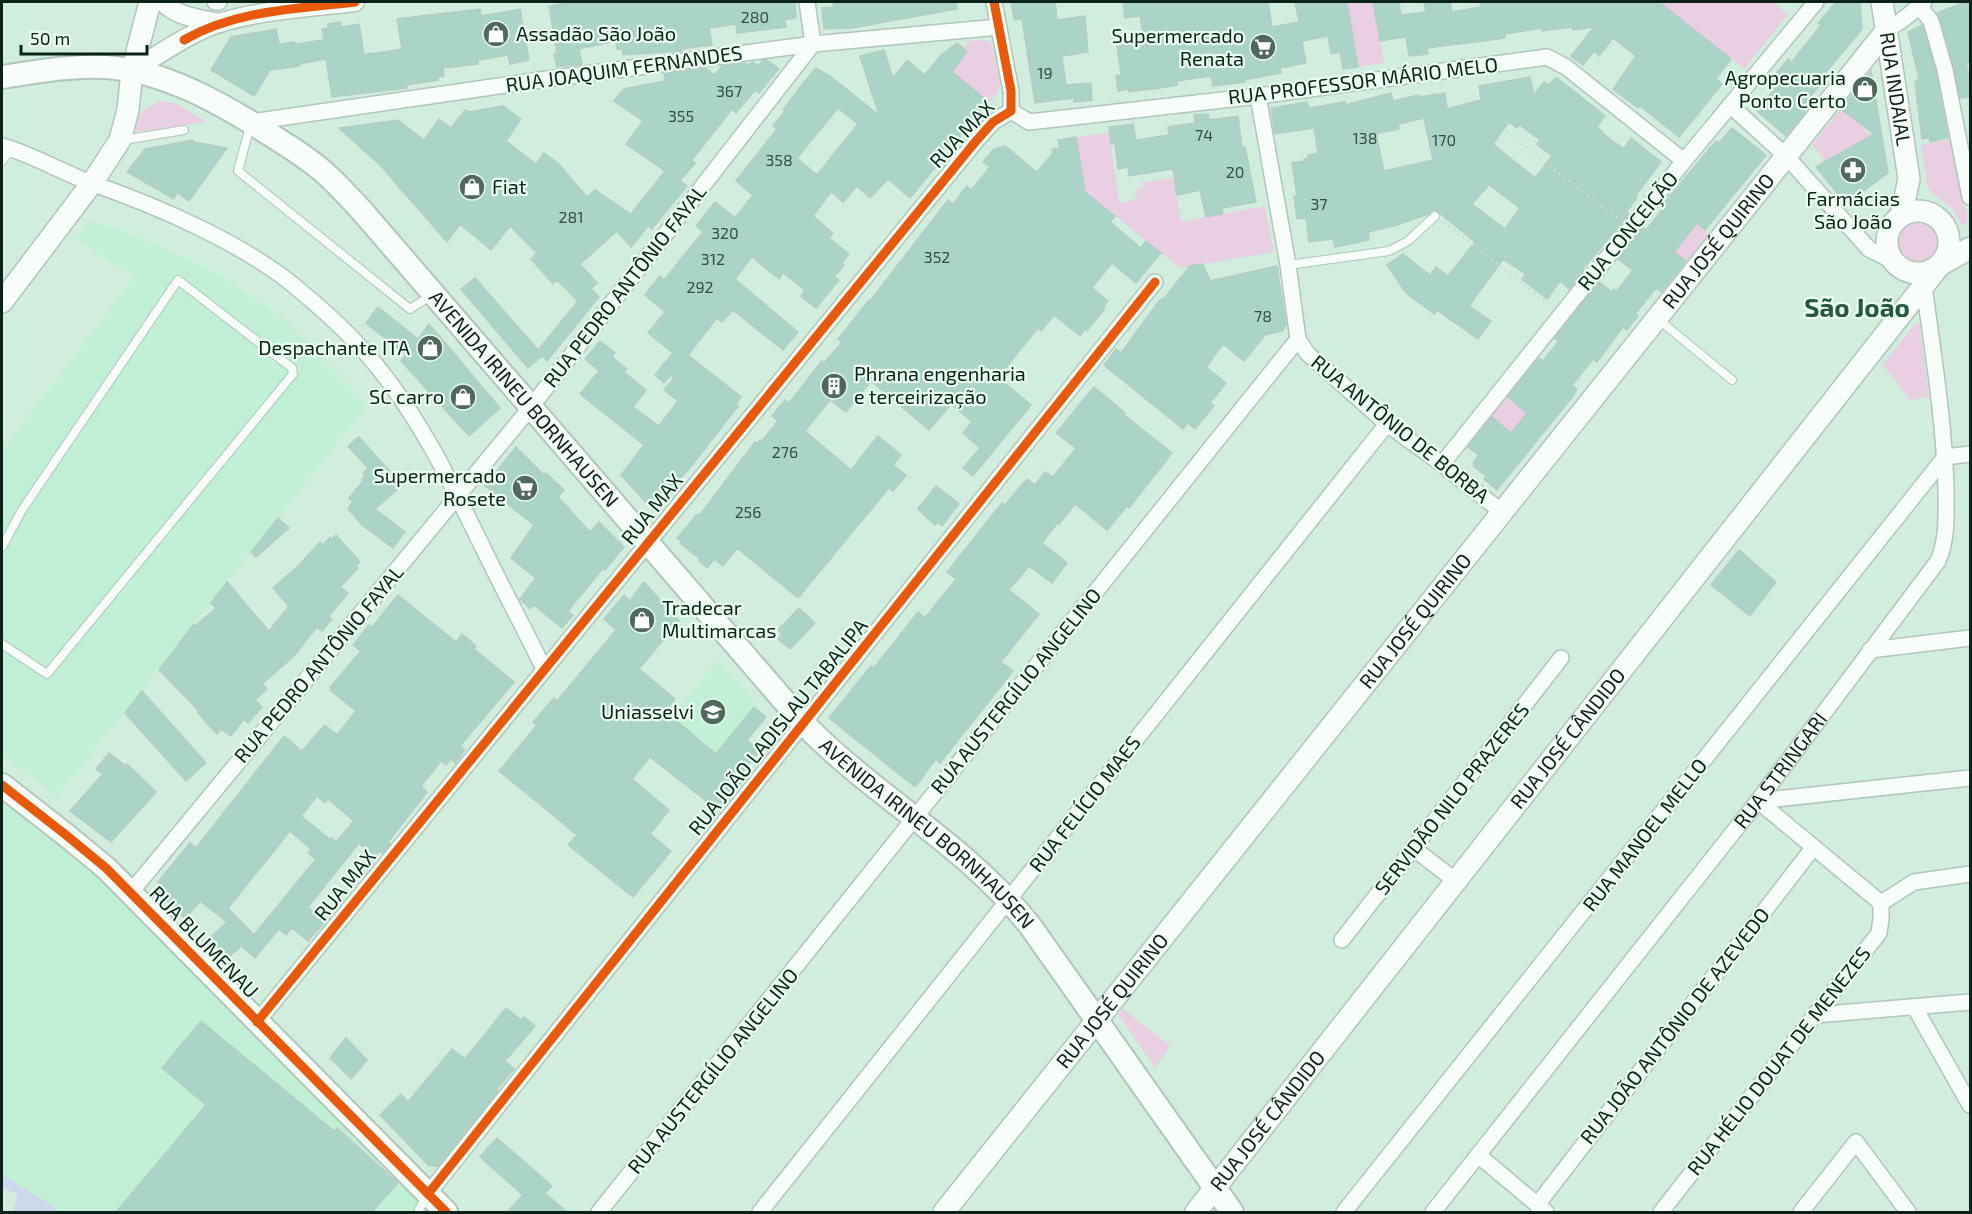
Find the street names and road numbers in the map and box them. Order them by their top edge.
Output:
street label: RUA INDAIAL [1876,30,1917,148]
street label: RUA JOAQUIM FERNANDES [504,40,744,97]
street label: RUA PROFESSOR MÁRIO MELO [1227,52,1499,108]
street label: RUA MAX [924,94,999,172]
street label: RUA CONCEIÇÃO [1572,166,1683,295]
street label: RUA JOSÉ QUIRINO [1657,168,1779,313]
street label: RUA PEDRO ANTÔNIO FAYAL [538,179,711,391]
street label: AVENIDA IRINEU BORNHAUSEN [425,285,624,511]
street label: RUA ANTÔNIO DE BORBA [1307,349,1495,508]
street label: RUA MAX [615,468,687,549]
street label: RUA JOSÉ QUIRINO [1354,548,1476,693]
street label: RUA PEDRO ANTÔNIO FAYAL [229,560,408,767]
street label: RUA AUSTERGÍLIO ANGELINO [925,583,1106,798]
street label: RUA JOÃO LADISLAU TABALIPA [683,613,872,839]
street label: RUA JOSÉ CÂNDIDO [1505,663,1630,813]
street label: SERVIDÃO NILO PRAZERES [1369,698,1533,899]
street label: RUA STRINGARI [1728,707,1831,833]
street label: RUA FELÍCIO MAES [1024,730,1145,876]
street label: AVENIDA IRINEU BORNHAUSEN [815,732,1040,933]
street label: RUA MANOEL MELLO [1577,753,1711,916]
street label: RUA MAX [308,844,380,925]
street label: RUA BLUMENAU [145,880,264,1002]
street label: RUA JOÃO ANTÔNIO DE AZEVEDO [1574,902,1774,1148]
street label: RUA JOSÉ QUIRINO [1050,928,1173,1073]
street label: RUA HÉLIO DOUAT DE MENEZES [1682,941,1875,1179]
street label: RUA AUSTERGÍLIO ANGELINO [622,963,803,1178]
street label: RUA JOSÉ CÂNDIDO [1204,1045,1329,1195]

